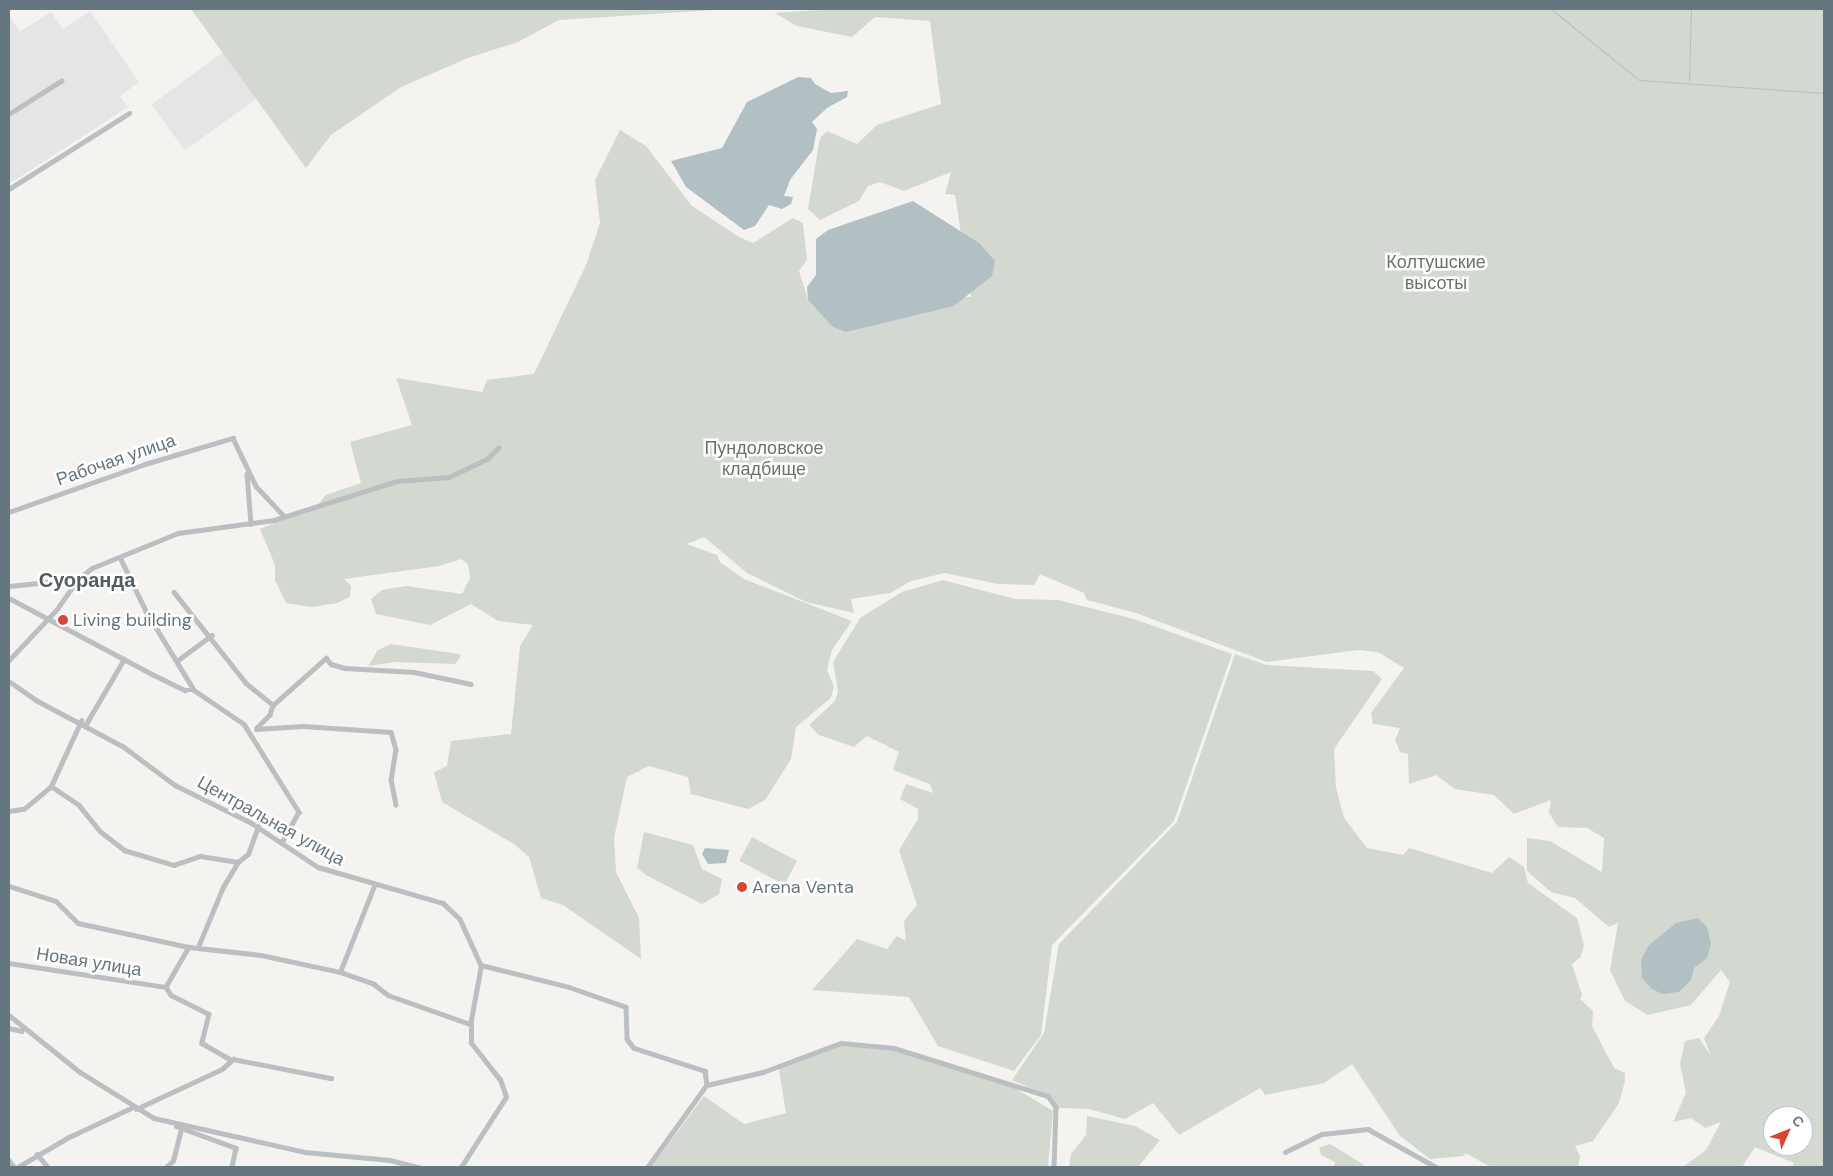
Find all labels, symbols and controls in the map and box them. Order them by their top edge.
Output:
park label: Колтушские высоты [1386,252,1486,294]
street label: Рабочая улица [54,429,178,491]
park label: Пундоловское кладбище [704,438,824,480]
district label: Суоранда [39,568,135,592]
place label: Living building [73,609,192,631]
marker: Living building [57,614,69,626]
street label: Центральная улица [193,771,349,871]
place label: Arena Venta [752,876,854,898]
marker: Arena Venta [736,881,748,893]
street label: Новая улица [35,943,143,981]
north arrow [1763,1106,1813,1156]
text: С [1788,1111,1808,1131]

